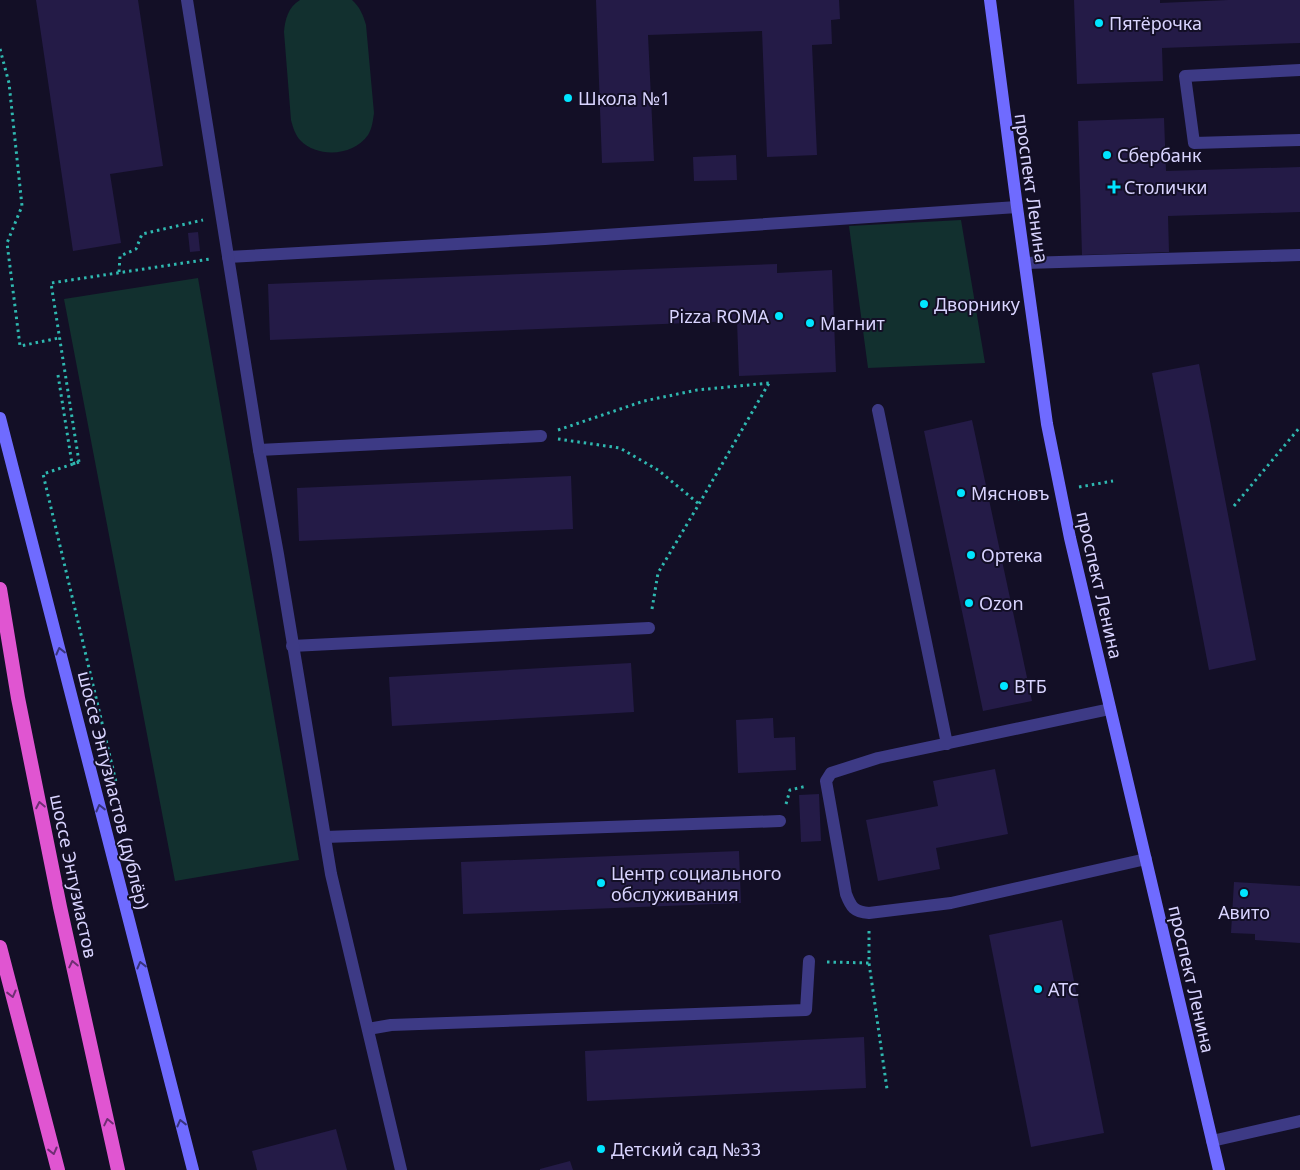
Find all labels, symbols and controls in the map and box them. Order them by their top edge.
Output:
place label: Пятёрочка [1109,11,1202,35]
marker: Пятёрочка [1093,17,1105,29]
place label: Школа №1 [578,86,670,110]
marker: Школа №1 [562,92,574,104]
street label: проспект Ленина [1010,112,1054,264]
place label: Сбербанк [1117,143,1202,167]
marker: Сбербанк [1101,149,1113,161]
place label: Столички [1124,175,1207,199]
marker: Столички [1108,181,1120,193]
place label: Дворнику [934,292,1021,316]
marker: Дворнику [918,298,930,310]
place label: Pizza ROMA [669,304,769,328]
marker: Pizza ROMA [773,310,785,322]
place label: Магнит [820,311,885,335]
marker: Магнит [804,317,816,329]
place label: Мясновъ [971,481,1050,505]
marker: Мясновъ [955,487,967,499]
street label: проспект Ленина [1071,509,1129,661]
place label: Ортека [981,543,1043,567]
marker: Ортека [965,549,977,561]
place label: Ozon [979,591,1024,615]
marker: Ozon [963,597,975,609]
one-way arrow [55,646,66,655]
street label: шоссе Энтузиастов (дублёр) [74,669,154,911]
place label: ВТБ [1014,674,1047,698]
marker: ВТБ [998,680,1010,692]
street label: шоссе Энтузиастов [46,792,102,960]
one-way arrow [35,800,45,809]
one-way arrow [95,804,106,813]
place label: Центр социального обслуживания [611,861,781,906]
marker: Центр социального обслуживания [595,877,607,889]
marker: Авито [1238,887,1250,899]
place label: Авито [1218,900,1270,924]
street label: проспект Ленина [1163,903,1221,1055]
one-way arrow [68,959,79,968]
one-way arrow [136,961,147,970]
place label: АТС [1048,977,1079,1001]
marker: АТС [1032,983,1044,995]
one-way arrow [6,990,17,999]
one-way arrow [103,1118,114,1127]
one-way arrow [176,1118,187,1127]
place label: Детский сад №33 [611,1137,761,1161]
marker: Детский сад №33 [595,1143,607,1155]
one-way arrow [47,1147,58,1156]

